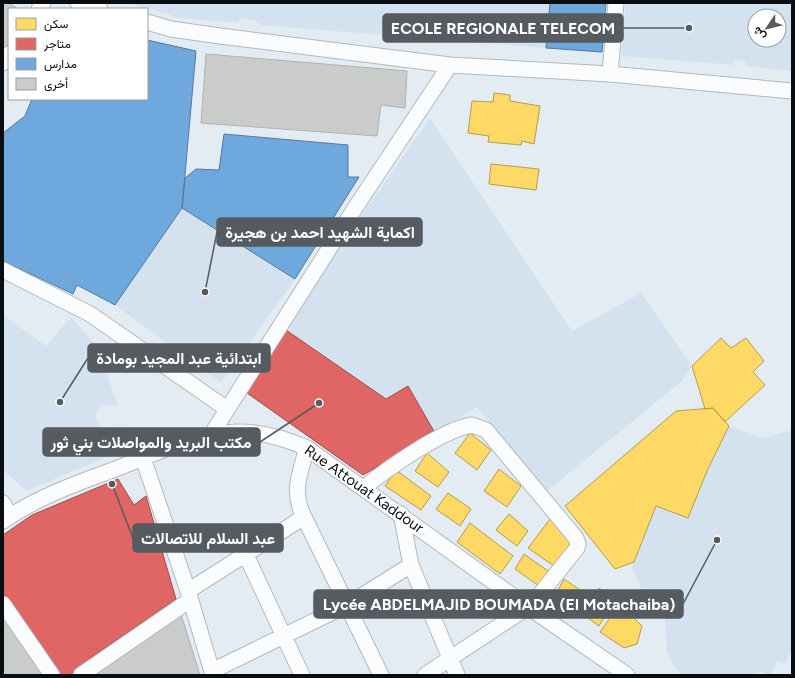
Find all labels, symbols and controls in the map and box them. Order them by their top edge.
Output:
legend [8,8,148,100]
north arrow [747,8,787,48]
callout: ECOLE REGIONALE TELECOM [383,14,623,42]
text: سكن [44,17,68,32]
text: ECOLE REGIONALE TELECOM [391,19,615,38]
text: ش [750,24,768,43]
text: متاجر [43,37,71,52]
text: مدارس [44,57,77,72]
text: أخرى [44,77,68,92]
callout: اكماية الشهيد احمد بن هجيرة [217,218,422,246]
text: اكماية الشهيد احمد بن هجيرة [225,223,415,243]
callout: ابتدائية عبد المجيد بومادة [88,344,270,372]
text: ابتدائية عبد المجيد بومادة [96,349,262,369]
callout: مكتب البريد والمواصلات بني ثور [43,428,260,456]
text: مكتب البريد والمواصلات بني ثور [50,433,252,456]
street label: Rue Attouat Kaddour [301,441,427,537]
callout: عبد السلام للاتصالات [133,524,283,552]
text: عبد السلام للاتصالات [141,529,275,549]
callout: Lycée ABDELMAJID BOUMADA (El Motachaiba) [314,590,683,618]
text: Lycée ABDELMAJID BOUMADA (El Motachaiba) [323,595,675,614]

